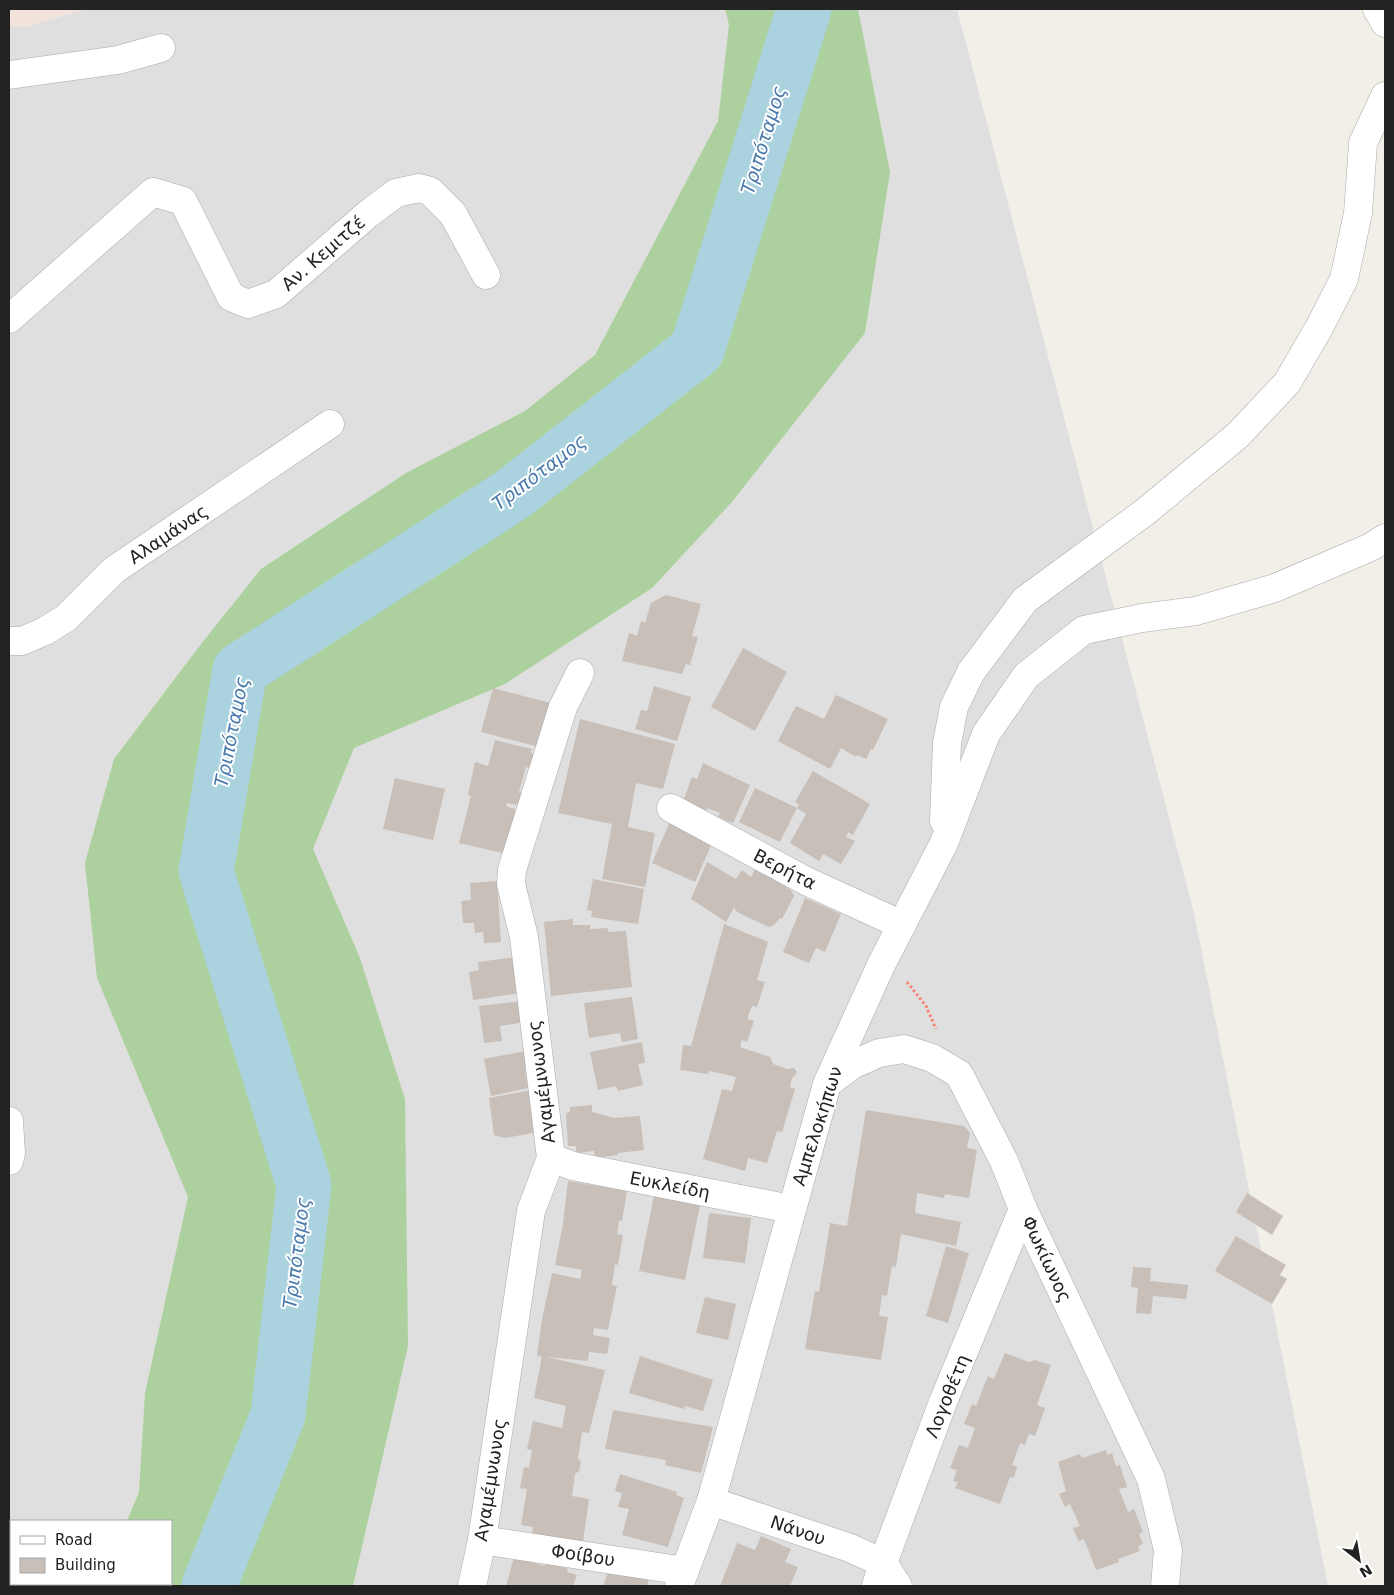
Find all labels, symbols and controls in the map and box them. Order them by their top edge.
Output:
water label: Τριπόταμος [736,83,790,197]
street label: Αν. Κεμιτζέ [277,211,369,295]
water label: Τριπόταμος [488,430,590,514]
street label: Αλαμάνας [125,500,211,568]
water label: Τριπόταμος [210,675,252,789]
street label: Βερήτα [750,844,820,894]
street label: Αγαμέμνωνος [523,1019,559,1145]
street label: Αμπελοκήπων [788,1064,846,1188]
street label: Ευκλείδη [628,1167,712,1203]
water label: Τριπόταμος [278,1196,314,1310]
street label: Φωκίωνος [1018,1213,1076,1305]
street label: Λογοθέτη [921,1351,973,1441]
street label: Αγαμέμνωνος [470,1417,510,1543]
street label: Νάνου [768,1511,828,1549]
legend [10,1520,172,1585]
text: Road [55,1531,93,1549]
north arrow [1334,1535,1384,1585]
street label: Φοίβου [550,1540,616,1570]
text: Building [55,1556,116,1574]
text: N [1357,1561,1375,1581]

